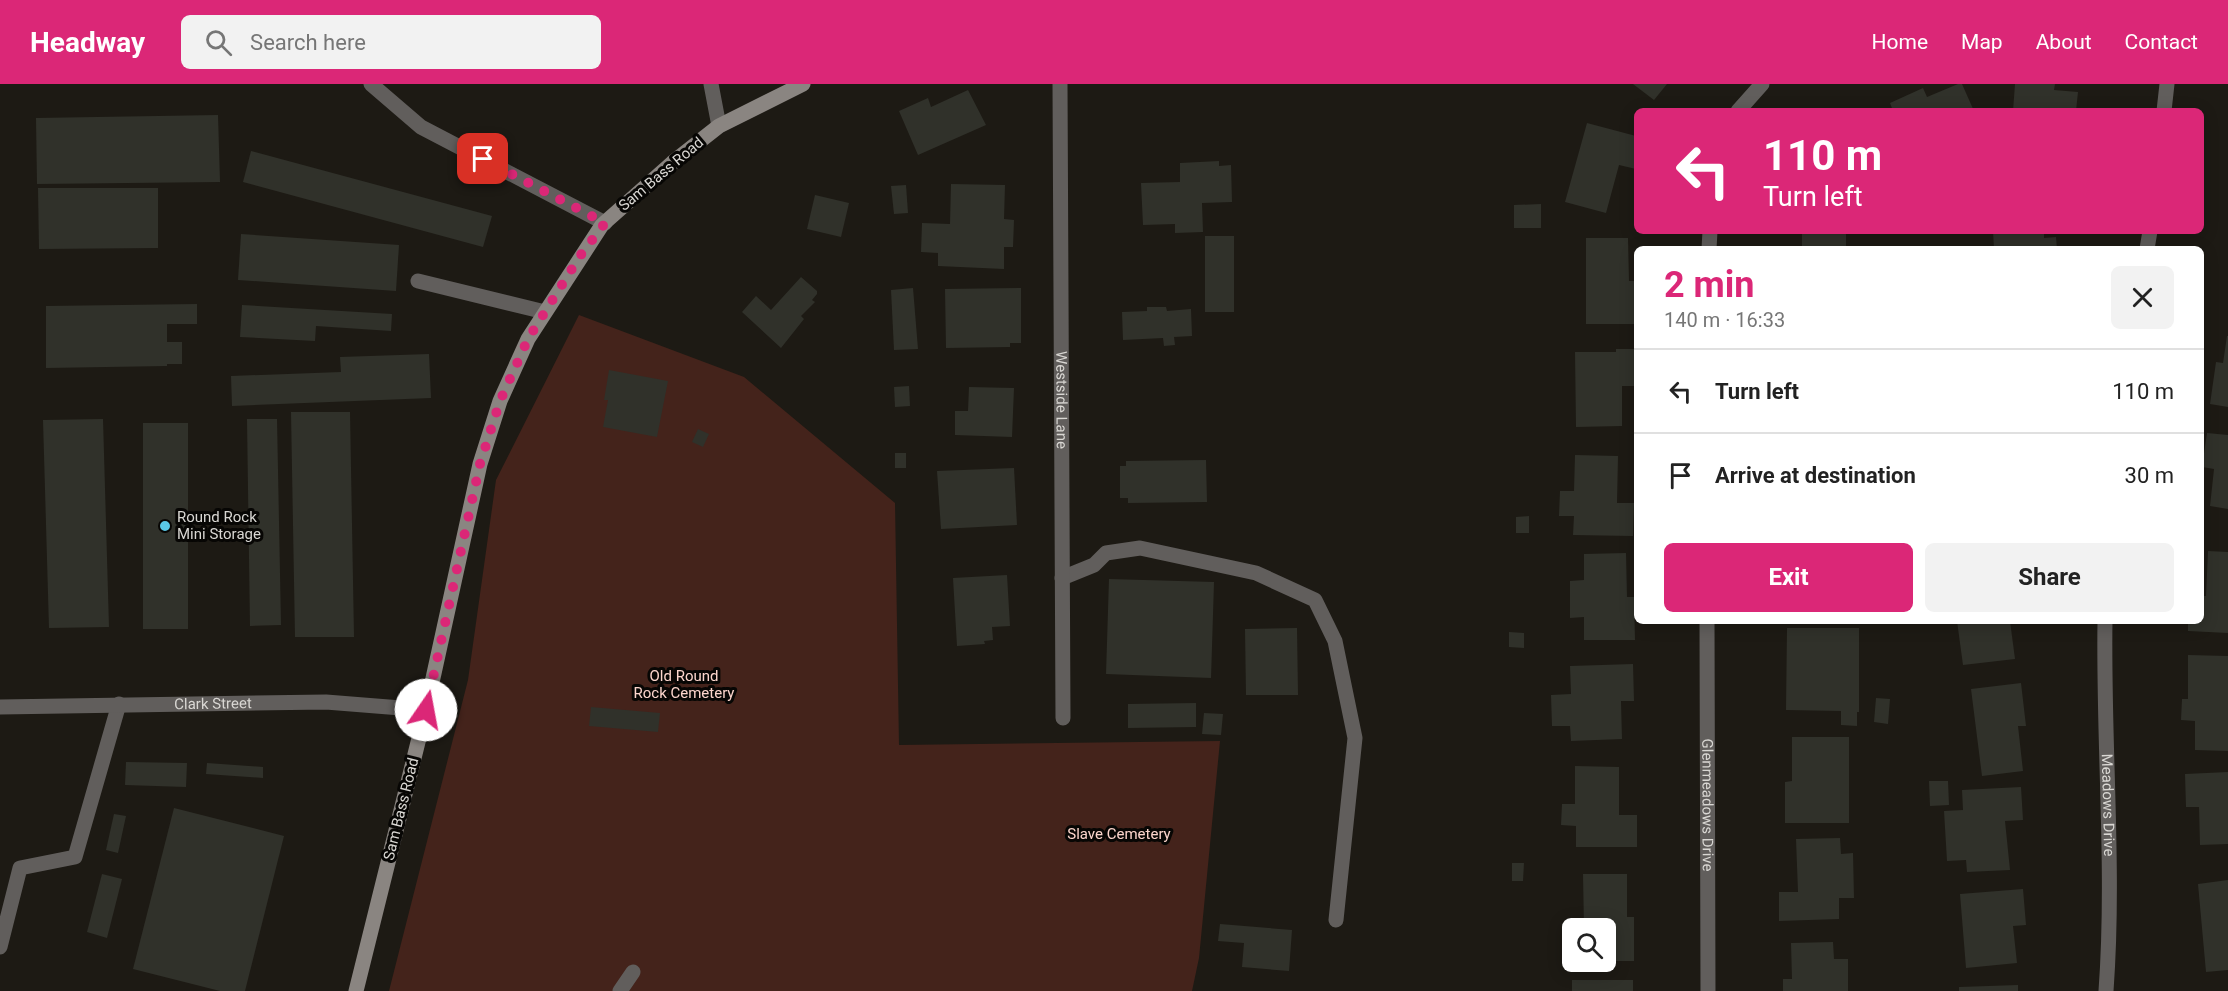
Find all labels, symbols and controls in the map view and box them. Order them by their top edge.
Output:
search box [181,15,601,69]
text: Headway [30,26,145,59]
icon: search [202,26,235,59]
text: Search here [250,30,366,55]
text: Home [1872,30,1928,54]
text: Map [1961,30,2003,54]
text: About [2036,30,2092,54]
text: Contact [2125,30,2198,54]
text: 110 m [1763,131,1882,180]
icon: left [1664,132,1742,210]
pin [457,133,508,184]
street label: Sam Bass Road [615,133,707,215]
icon: arrive [466,142,499,175]
text: Turn left [1763,181,1863,213]
text: 2 min [1664,264,1755,306]
button: close [2111,266,2174,329]
text: 140 m · 16:33 [1664,308,1785,332]
street label: Westside Lane [1052,351,1071,449]
icon: left [1664,375,1697,408]
text: Turn left [1715,379,1799,404]
text: 110 m [2112,379,2174,404]
icon: arrive [1664,459,1697,492]
text: Arrive at destination [1715,463,1916,488]
text: 30 m [2125,463,2174,488]
place label: Round Rock Mini Storage [177,508,261,543]
marker: Round Rock Mini Storage [158,519,172,533]
button: Exit [1664,543,1913,612]
button: Share [1925,543,2174,612]
park label: Old Round Rock Cemetery [634,667,734,702]
position arrow [394,678,458,742]
street label: Clark Street [174,694,252,713]
street label: Glenmeadows Drive [1698,738,1717,872]
street label: Meadows Drive [2098,753,2118,857]
street label: Sam Bass Road [380,756,422,862]
park label: Slave Cemetery [1067,825,1171,843]
map controls [1562,918,1616,972]
button: search [1562,918,1616,972]

